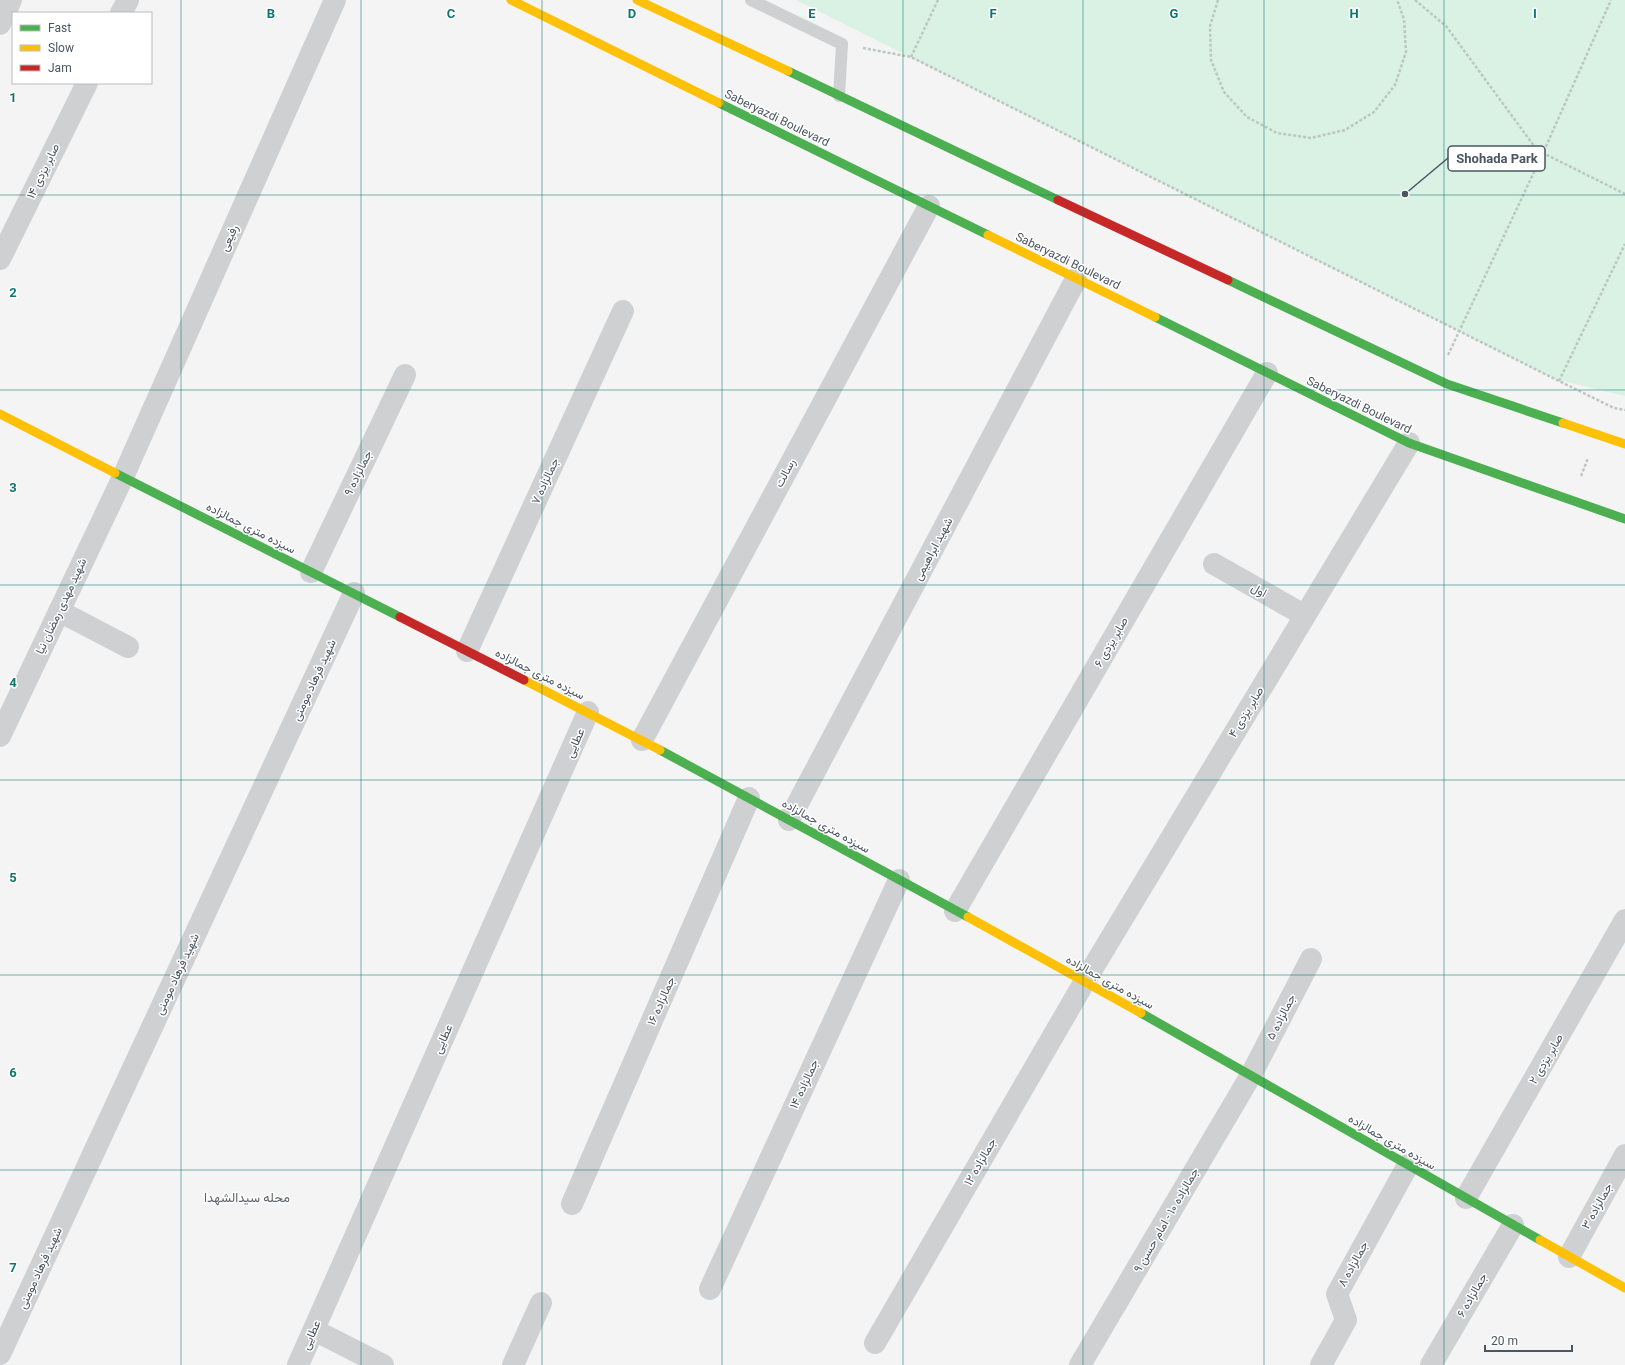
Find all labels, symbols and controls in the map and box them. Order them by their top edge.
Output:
text: B [267,6,275,21]
text: C [447,6,456,21]
text: D [628,6,636,21]
text: E [808,6,816,21]
text: F [989,6,997,21]
text: G [1170,6,1179,21]
text: H [1349,6,1359,21]
text: I [1533,6,1537,21]
legend [12,12,152,84]
text: Fast [48,21,71,35]
text: Slow [48,41,74,55]
text: Jam [48,61,72,75]
street label: Saberyazdi Boulevard [722,87,832,149]
text: 1 [9,90,17,105]
street label: صابر یزدی ۱۴ [24,141,63,201]
callout: Shohada Park [1448,146,1545,171]
text: Shohada Park [1456,151,1539,166]
street label: رفیعی [217,222,242,254]
street label: Saberyazdi Boulevard [1013,230,1123,292]
text: 2 [9,285,17,300]
street label: Saberyazdi Boulevard [1304,374,1414,436]
street label: جمالزاده ۹ [341,448,376,498]
street label: جمالزاده ۷ [528,456,563,507]
street label: رسالت [772,456,799,490]
text: 3 [9,480,17,495]
street label: سیزده متری جمالزاده [203,499,298,557]
street label: شهید ابراهیمی [910,515,956,583]
street label: شهید مهدی رمضان نیا [33,556,90,657]
street label: اول [1248,580,1269,601]
street label: صابر یزدی ۶ [1091,615,1132,670]
street label: شهید فرهاد مومنی [289,637,340,723]
street label: سیزده متری جمالزاده [492,645,587,703]
text: 4 [9,675,17,690]
street label: صابر یزدی ۴ [1226,684,1267,740]
street label: عطایی [562,726,589,760]
street label: سیزده متری جمالزاده [779,796,872,857]
text: 5 [9,870,17,885]
street label: شهید فرهاد مومنی [152,931,203,1017]
street label: سیزده متری جمالزاده [1063,952,1156,1013]
street label: جمالزاده ۱۶ [644,975,679,1028]
street label: جمالزاده ۵ [1264,992,1299,1043]
street label: عطایی [430,1022,457,1056]
street label: صابر یزدی ۲ [1526,1031,1567,1087]
street label: جمالزاده ۱۴ [787,1057,822,1111]
text: 6 [9,1065,17,1080]
street label: سیزده متری جمالزاده [1345,1111,1438,1174]
street label: جمالزاده ۱۲ [961,1136,1000,1189]
street label: جمالزاده ۱۰ - امام حسن ۹ [1130,1165,1202,1275]
street label: جمالزاده ۳ [1579,1181,1616,1232]
district label: محله سیدالشهدا [204,1190,290,1206]
street label: شهید فرهاد مومنی [15,1225,66,1311]
street label: جمالزاده ۸ [1335,1239,1372,1290]
text: 7 [9,1260,17,1275]
street label: جمالزاده ۶ [1454,1271,1491,1320]
street label: عطایی [298,1318,325,1352]
scale bar [1485,1327,1572,1353]
text: 20 m [1491,1334,1518,1348]

